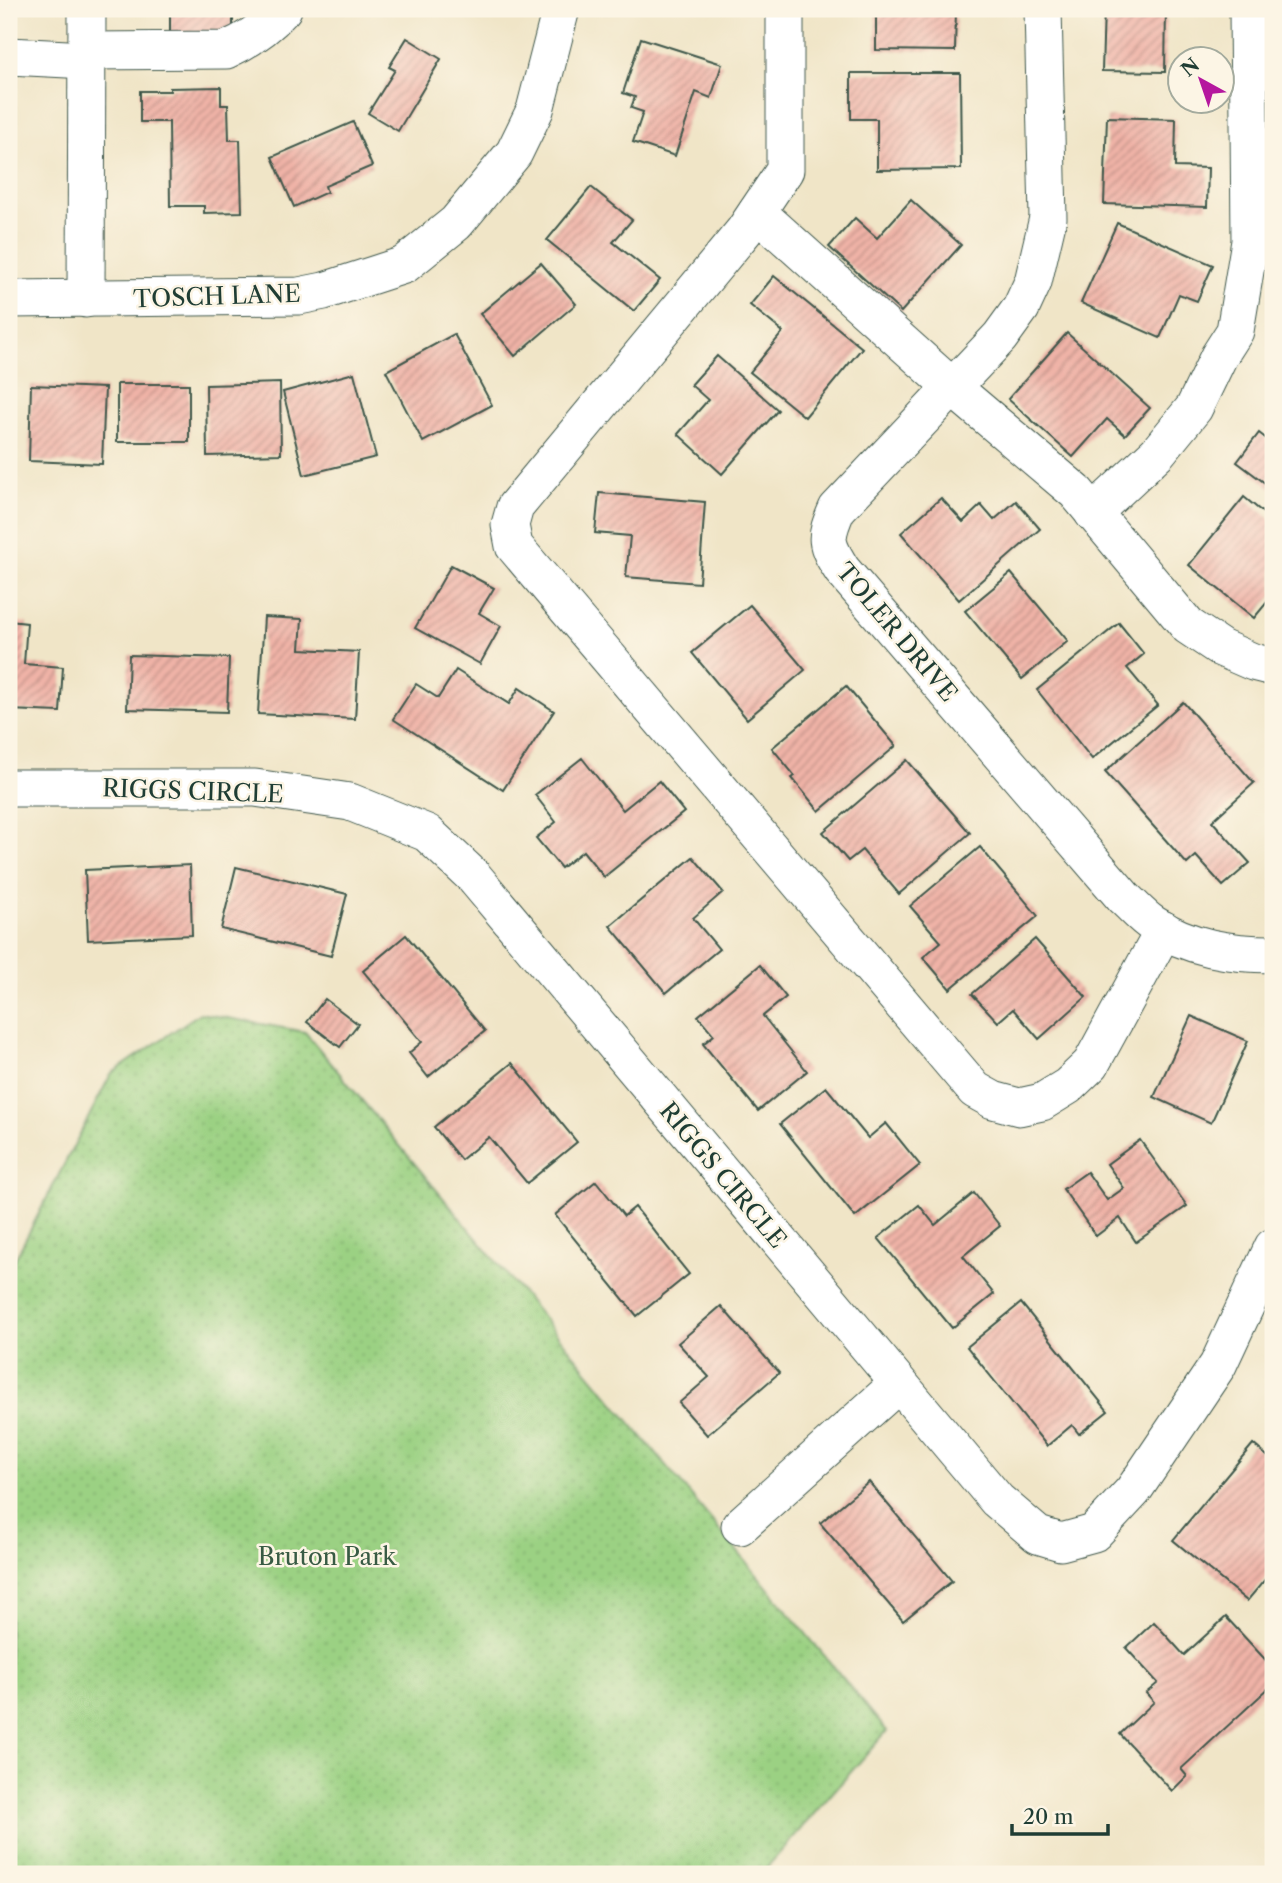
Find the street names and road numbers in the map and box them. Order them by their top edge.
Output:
street label: TOSCH LANE [133,279,301,313]
street label: TOLER DRIVE [830,557,964,707]
street label: RIGGS CIRCLE [102,773,284,809]
street label: RIGGS CIRCLE [654,1096,792,1254]

